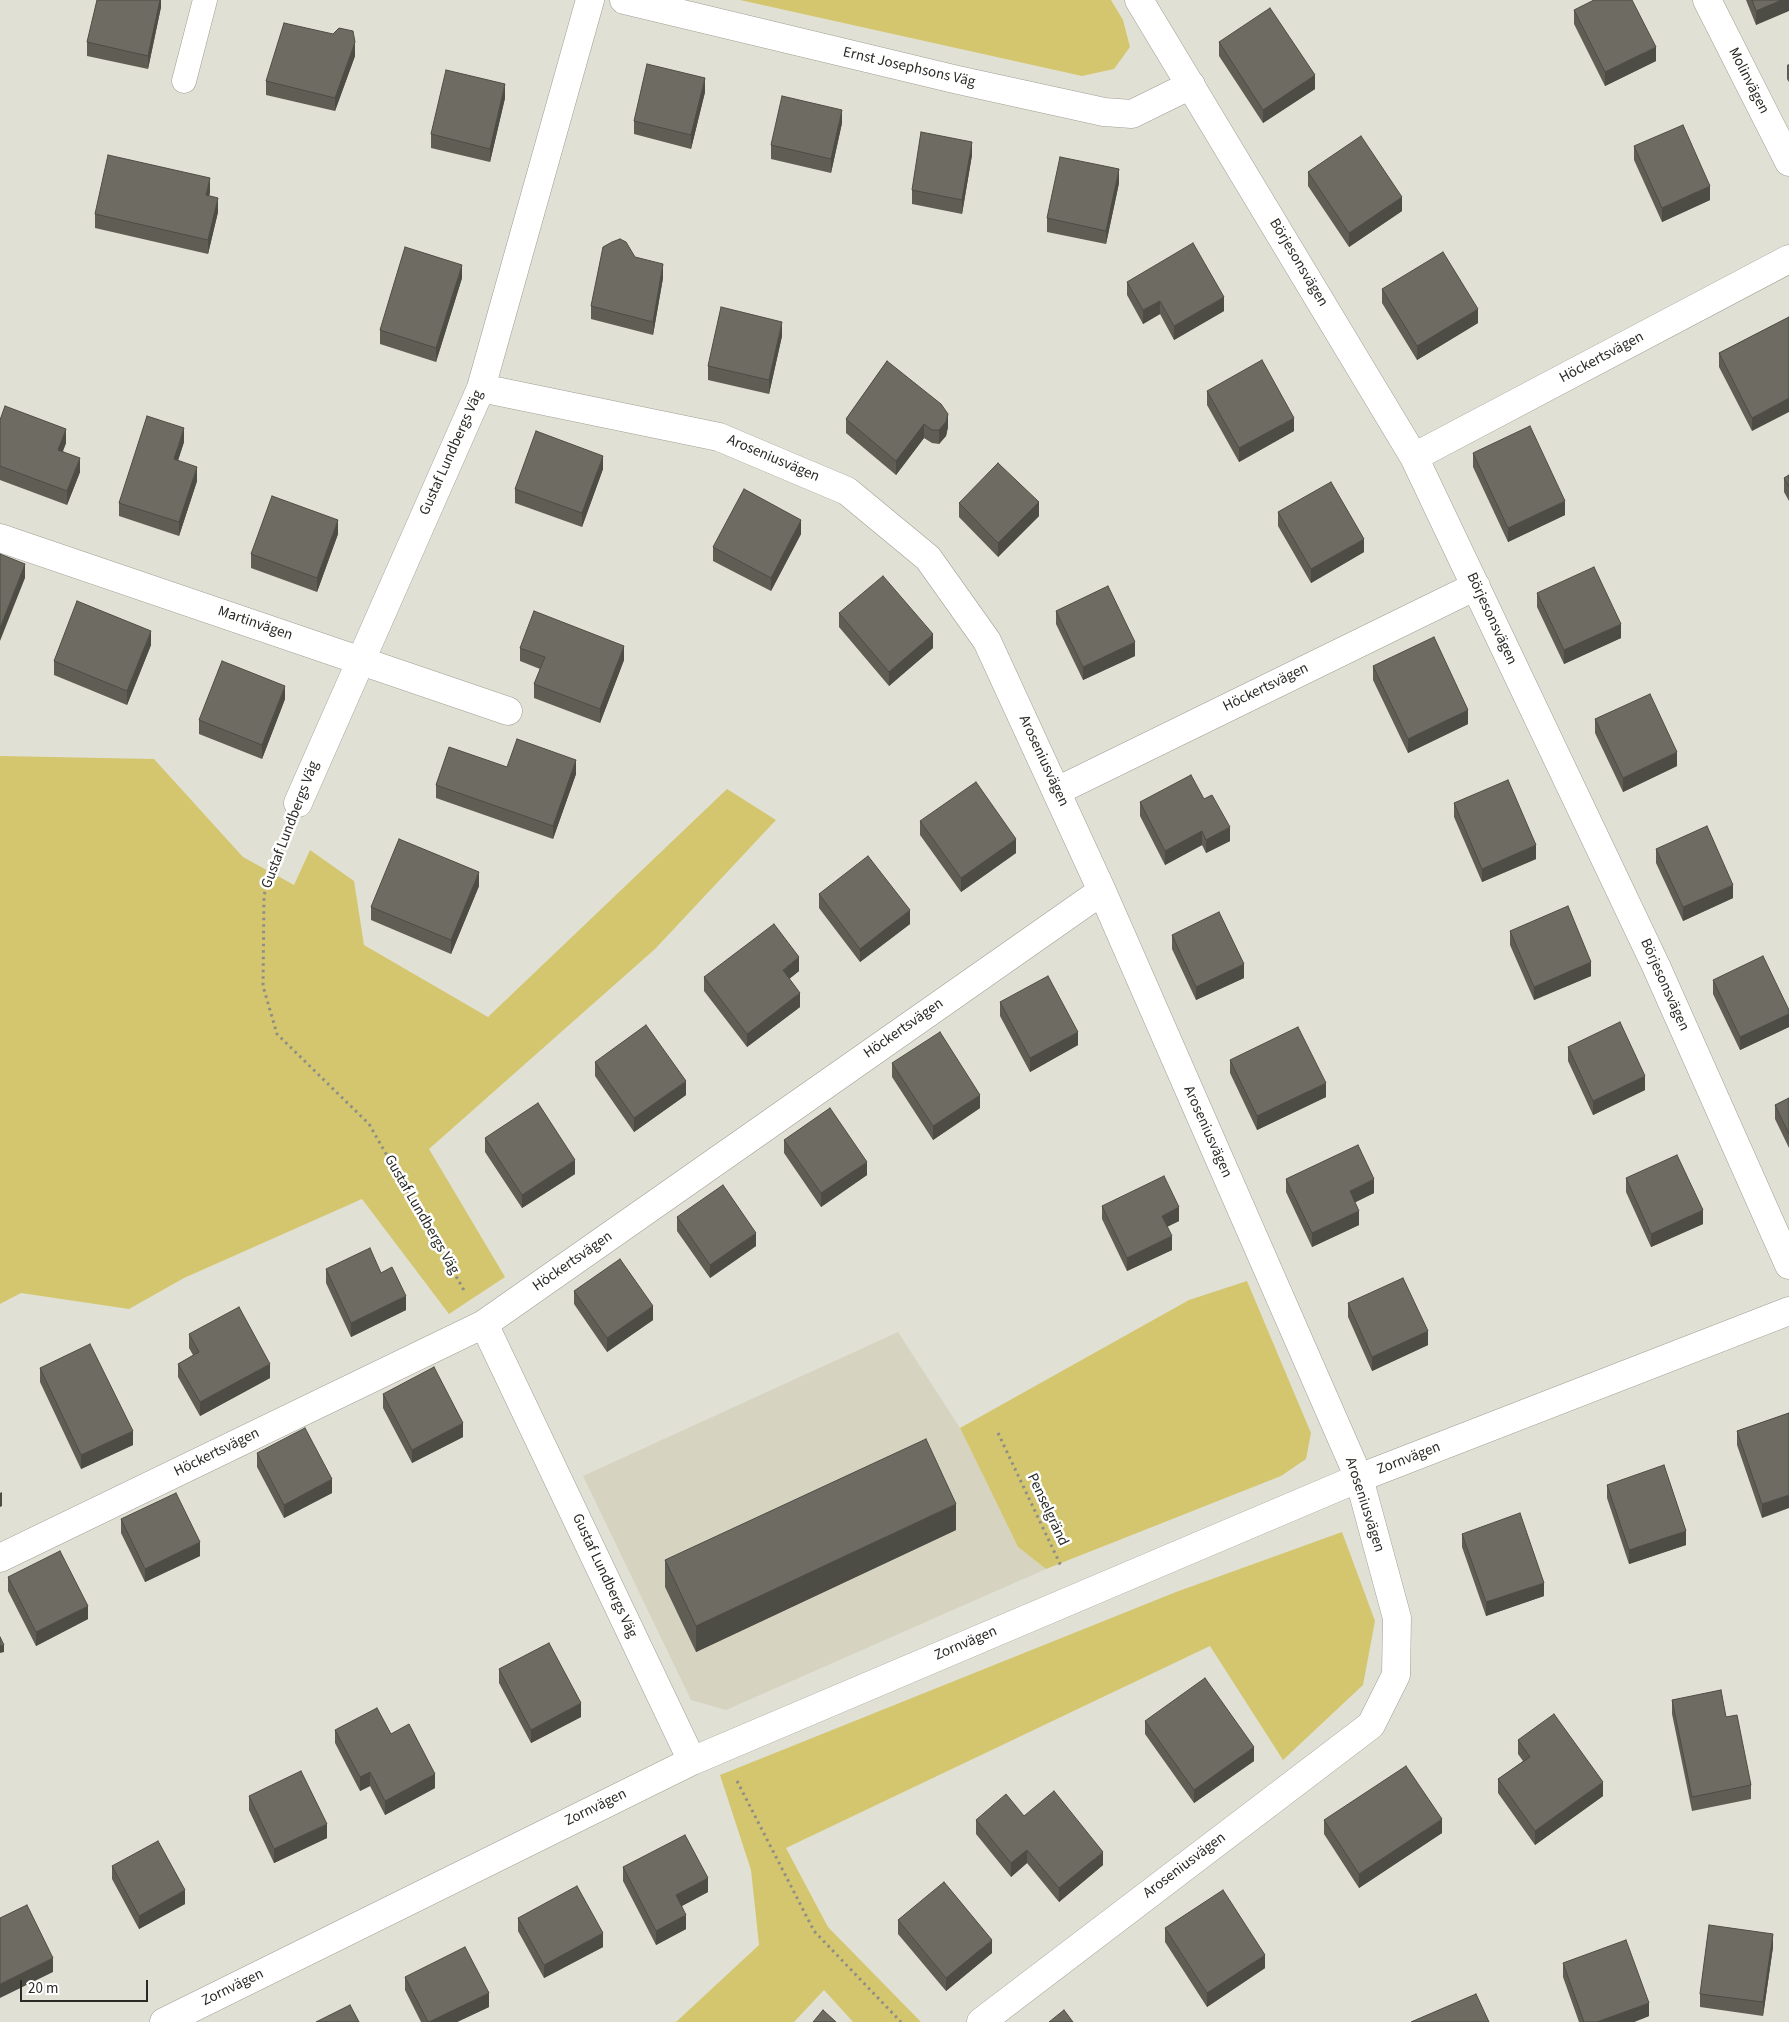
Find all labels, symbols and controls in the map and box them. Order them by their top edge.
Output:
street label: Ernst Josephsons Väg [841,44,977,92]
street label: Molinvägen [1724,45,1772,117]
street label: Börjesonsvägen [1265,216,1331,310]
street label: Höckertsvägen [1557,328,1647,388]
street label: Gustaf Lundbergs Väg [416,388,488,518]
street label: Aroseniusvägen [724,431,822,487]
street label: Börjesonsvägen [1462,570,1520,668]
street label: Martinvägen [215,603,295,645]
street label: Höckertsvägen [1220,660,1312,716]
street label: Aroseniusvägen [1014,713,1072,809]
street label: Gustaf Lundbergs Väg [258,759,324,891]
street label: Börjesonsvägen [1636,936,1692,1034]
street label: Höckertsvägen [861,995,947,1063]
street label: Aroseniusvägen [1179,1083,1235,1181]
street label: Gustaf Lundbergs Väg [379,1152,463,1278]
street label: Höckertsvägen [530,1228,616,1296]
street label: Höckertsvägen [171,1425,263,1481]
street label: Zornvägen [1375,1439,1443,1479]
street label: Aroseniusvägen [1340,1455,1388,1555]
street label: Penselgränd [1022,1471,1072,1549]
street label: Gustaf Lundbergs Väg [567,1511,641,1641]
street label: Zornvägen [932,1623,1000,1665]
street label: Zornvägen [562,1785,630,1831]
street label: Aroseniusvägen [1140,1829,1230,1903]
street label: Zornvägen [199,1965,267,2011]
scale bar [22,1970,150,2002]
text: 20 m [28,1978,58,1999]

